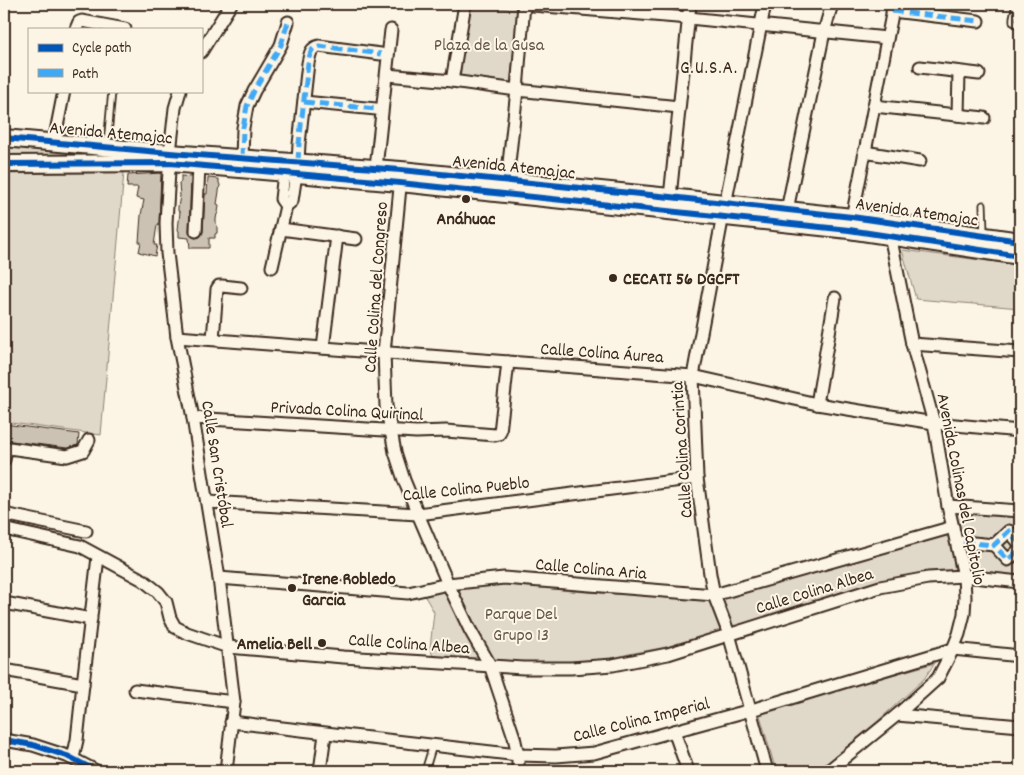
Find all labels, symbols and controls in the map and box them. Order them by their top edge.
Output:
legend [28,28,202,92]
park label: Plaza de la Gusa [434,34,545,59]
text: Cycle path [72,38,132,60]
district label: G.U.S.A. [680,56,738,83]
text: Path [72,64,98,86]
street label: Avenida Atemajac [48,117,173,152]
street label: Avenida Atemajac [451,150,576,187]
marker: Anáhuac [460,193,472,205]
street label: Avenida Atemajac [854,193,980,234]
street label: Calle Colina del Congreso [359,201,396,374]
place label: Anáhuac [437,208,495,233]
place label: CECATI 56 DGCFT [623,268,740,293]
marker: CECATI 56 DGCFT [607,272,619,284]
street label: Calle Colina Áurea [539,338,665,371]
street label: Calle Colina Corintia [666,380,701,519]
street label: Avenida Colinas del Capitolio [929,392,990,587]
street label: Privada Colina Quirinal [270,396,425,429]
street label: Calle San Cristóbal [193,399,238,530]
street label: Calle Colina Pueblo [402,471,531,510]
street label: Calle Colina Aria [534,553,648,588]
street label: Calle Colina Albea [753,563,877,622]
place label: Irene Robledo Garcia [302,568,396,614]
marker: Irene Robledo Garcia [286,582,298,594]
park label: Parque Del Grupo 13 [485,603,558,649]
street label: Calle Colina Albea [347,629,471,662]
place label: Amelia Bell [237,633,313,658]
marker: Amelia Bell [316,637,328,649]
street label: Calle Colina Imperial [571,692,713,751]

